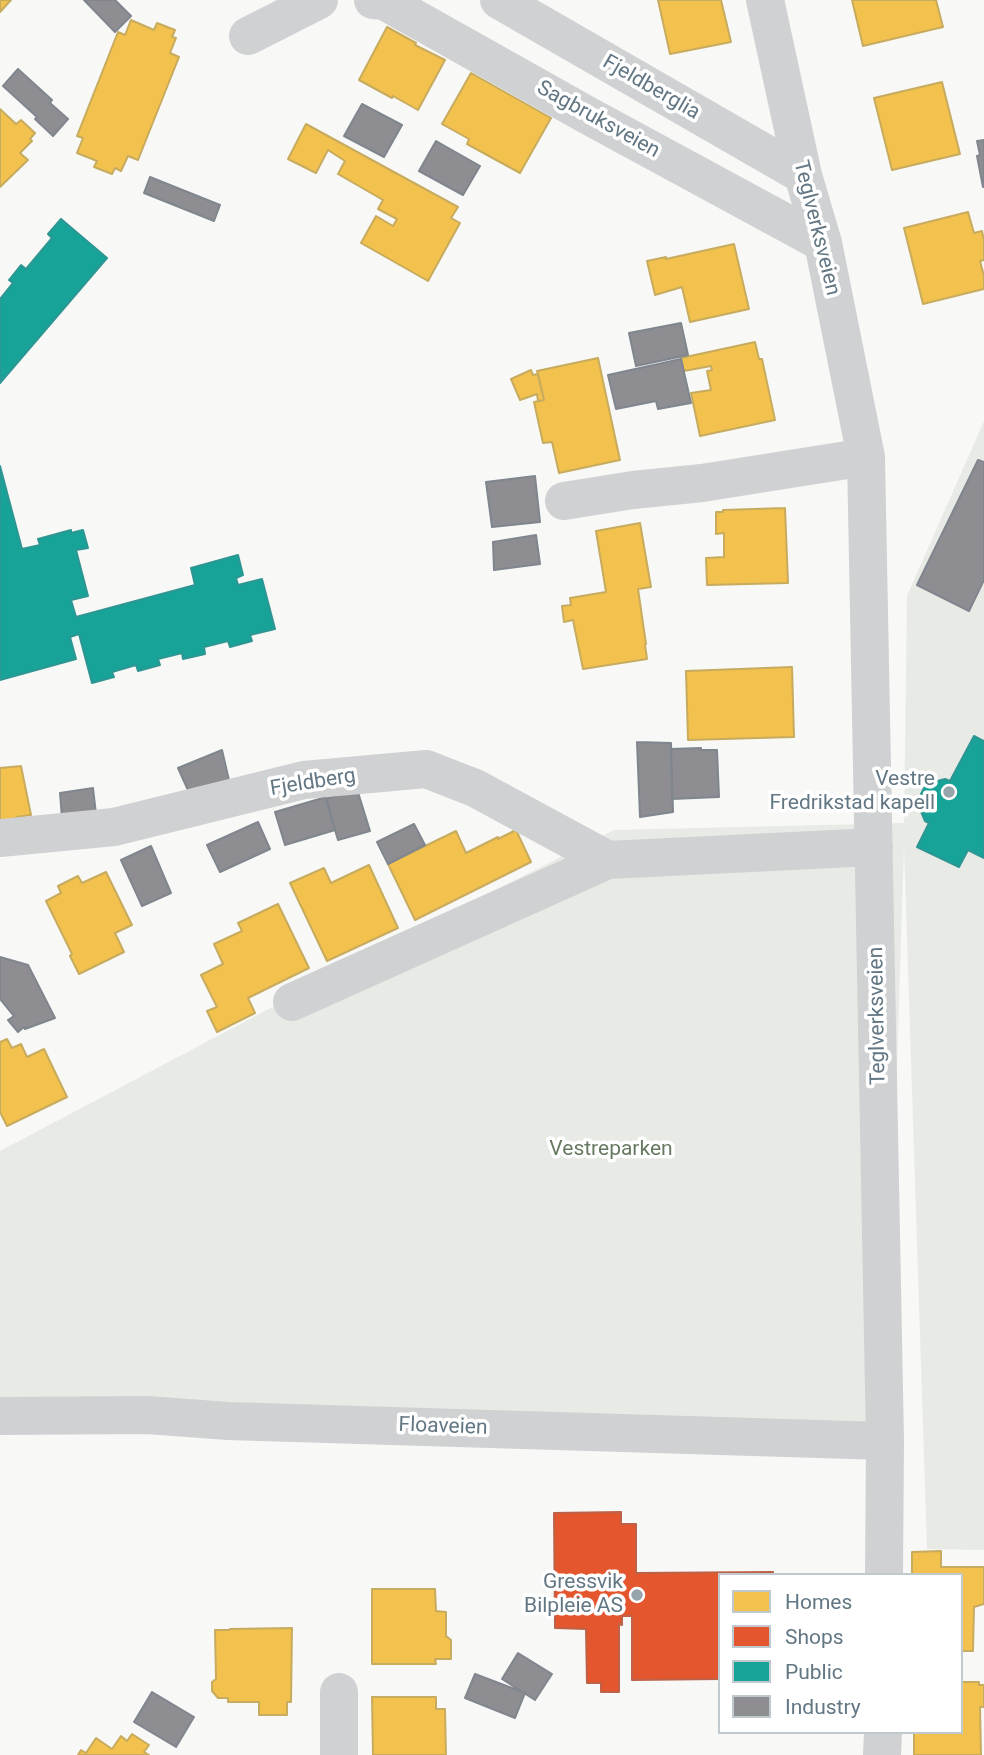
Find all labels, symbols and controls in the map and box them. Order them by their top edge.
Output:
street label: Fjeldberglia [598,50,704,126]
street label: Sagbruksveien [532,76,664,164]
street label: Teglverksveien [787,158,845,298]
street label: Fjeldberg [268,764,358,802]
place label: Vestre Fredrikstad kapell [770,767,935,817]
marker: Vestre Fredrikstad kapell [941,784,957,800]
street label: Teglverksveien [864,947,892,1085]
park label: Vestreparken [549,1137,673,1163]
street label: Floaveien [398,1413,488,1441]
place label: Gressvik Bilpleie AS [524,1570,623,1620]
legend [718,1573,963,1734]
marker: Gressvik Bilpleie AS [629,1587,645,1603]
text: Homes [785,1590,852,1614]
text: Shops [785,1625,844,1649]
text: Public [785,1660,843,1684]
text: Industry [785,1695,861,1719]

